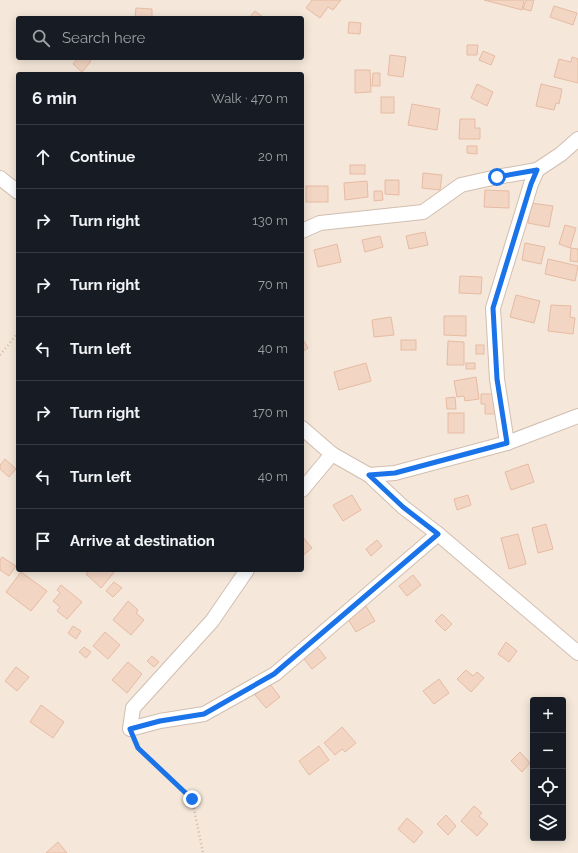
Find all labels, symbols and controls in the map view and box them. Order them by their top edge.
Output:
search box [16,16,304,60]
icon: search [30,27,52,49]
text: Search here [62,29,145,47]
text: 6 min [32,88,77,108]
text: Walk · 470 m [211,91,288,106]
icon: ahead [32,146,54,168]
text: Continue [70,148,135,166]
text: 20 m [258,149,288,164]
route start [488,168,506,186]
icon: right [32,210,54,232]
text: Turn right [70,212,140,230]
text: 130 m [252,213,288,228]
icon: right [32,274,54,296]
text: Turn right [70,276,140,294]
text: 70 m [258,277,288,292]
icon: left [32,338,54,360]
text: Turn left [70,340,131,358]
text: 40 m [258,341,288,356]
icon: right [32,402,54,424]
text: Turn right [70,404,140,422]
text: 170 m [252,405,288,420]
icon: left [32,466,54,488]
text: Turn left [70,468,131,486]
text: 40 m [258,469,288,484]
icon: arrive [32,530,54,552]
text: Arrive at destination [70,532,215,550]
map controls [530,697,566,841]
button: + [530,697,566,733]
button: − [530,733,566,769]
button: locate [530,769,566,805]
route end [183,790,201,808]
button: layers [530,805,566,841]

